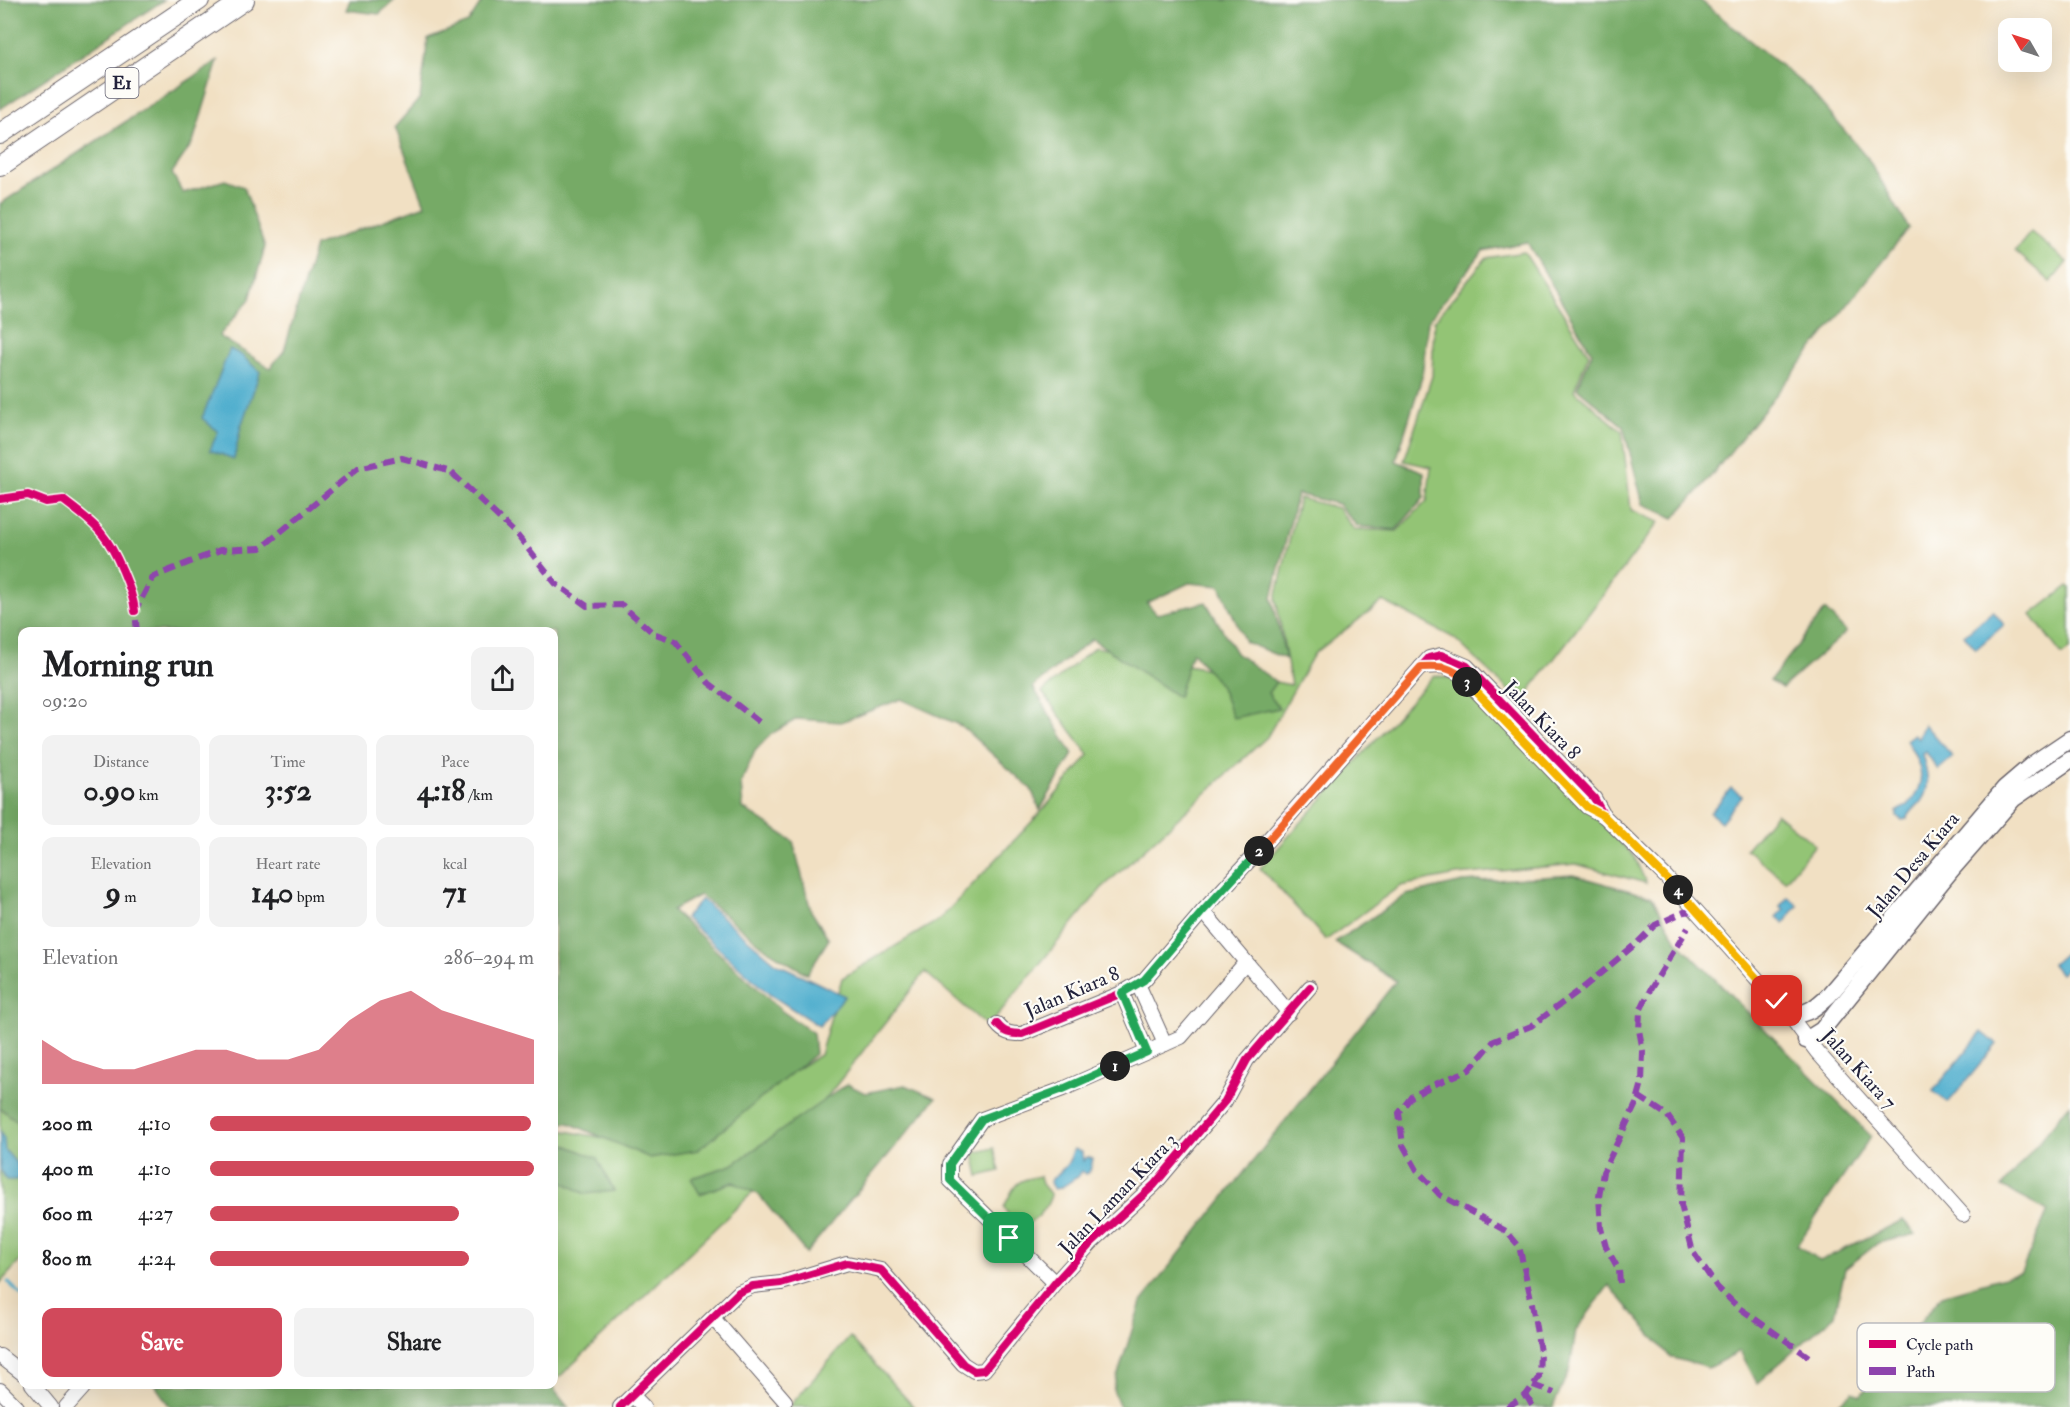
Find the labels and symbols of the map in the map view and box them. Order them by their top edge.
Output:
north arrow [1998,18,2052,72]
road number: E1 [106,68,138,98]
pin: 3 [1452,667,1482,697]
street label: Jalan Kiara 8 [1497,674,1586,765]
street label: Jalan Desa Kiara [1861,806,1965,924]
pin: 2 [1244,836,1274,866]
pin: 4 [1663,875,1693,905]
street label: Jalan Kiara 8 [1020,961,1123,1024]
pin [1751,975,1802,1026]
street label: Jalan Kiara 7 [1815,1023,1902,1115]
pin: 1 [1100,1051,1130,1081]
street label: Jalan Laman Kiara 3 [1053,1128,1183,1261]
pin [983,1212,1034,1263]
legend [1857,1323,2055,1392]
text: Cycle path [1906,1335,1974,1356]
text: Path [1906,1362,1936,1382]

